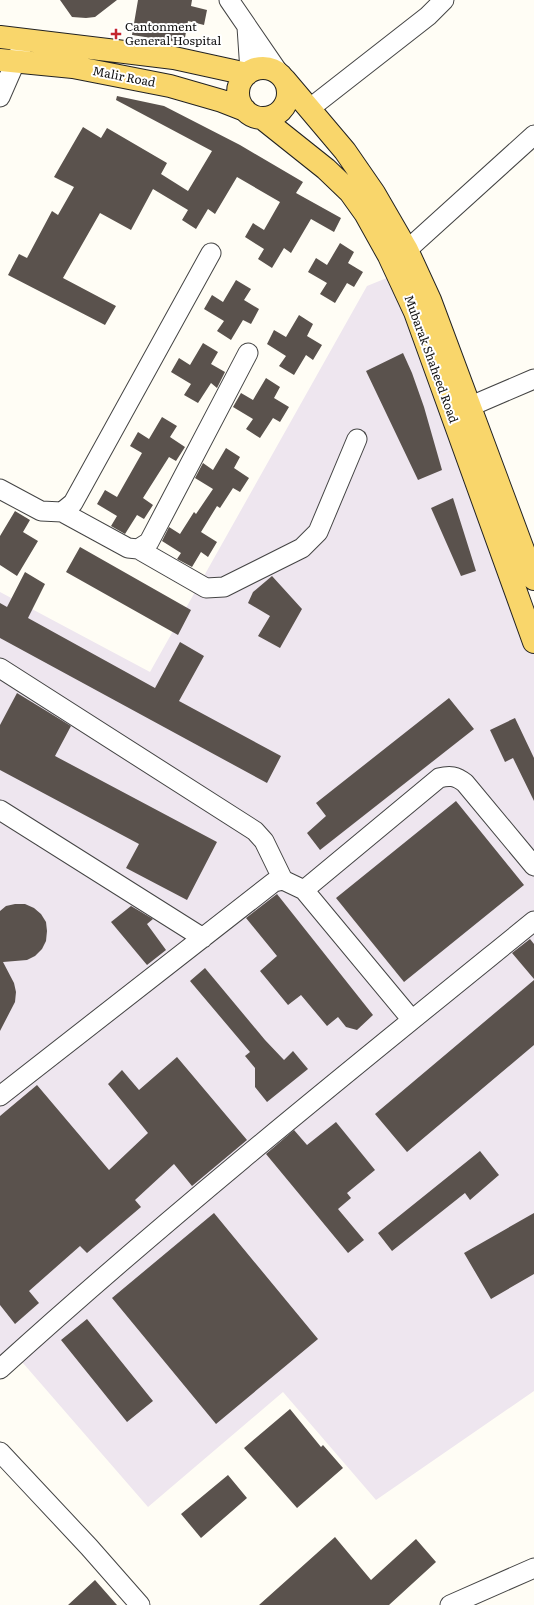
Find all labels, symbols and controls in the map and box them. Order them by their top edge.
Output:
place label: Cantonment General Hospital [125,17,221,49]
marker: Cantonment General Hospital [110,28,122,40]
street label: Malir Road [91,61,158,91]
street label: Mubarak Shaheed Road [400,292,464,426]

